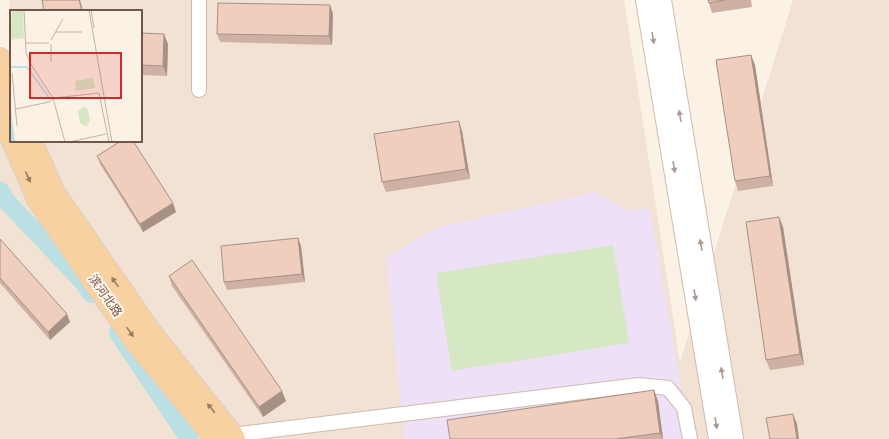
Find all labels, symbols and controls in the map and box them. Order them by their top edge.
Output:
inset map [10,10,142,142]
one-way arrow [650,32,656,45]
one-way arrow [677,110,683,122]
one-way arrow [671,161,677,173]
one-way arrow [26,171,32,183]
one-way arrow [698,238,704,251]
street label: 滨河北路 [85,272,125,320]
one-way arrow [111,277,119,287]
one-way arrow [692,289,698,301]
one-way arrow [126,327,134,337]
one-way arrow [719,367,725,379]
one-way arrow [206,402,215,413]
one-way arrow [713,417,719,429]

